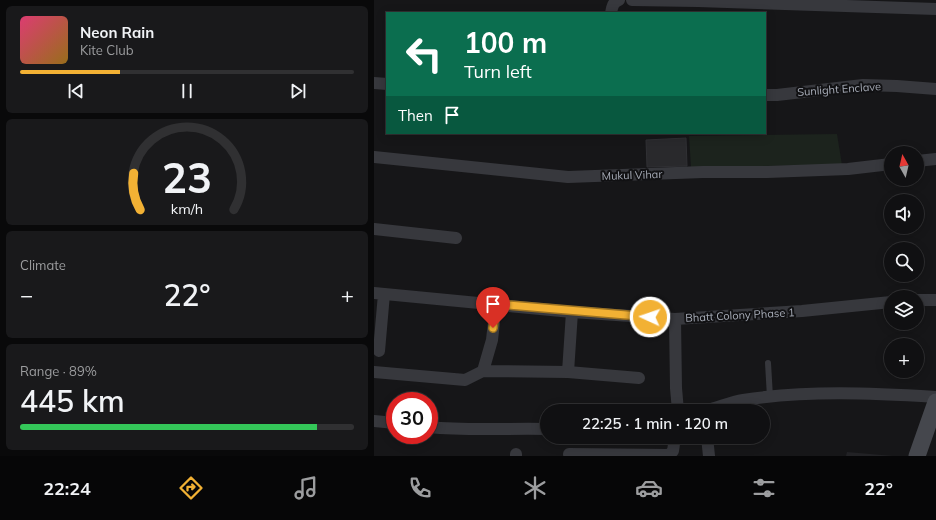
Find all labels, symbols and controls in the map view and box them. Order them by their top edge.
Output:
text: Neon Rain [80,23,154,42]
text: 100 m [464,25,547,60]
icon: left [398,28,450,80]
text: Kite Club [80,42,134,58]
text: Turn left [464,60,532,83]
street label: Sunlight Enclave [797,79,881,99]
icon: previous [65,80,87,102]
icon: pause [176,80,198,102]
icon: next [287,80,309,102]
icon: arrive [441,104,463,126]
text: Then [398,106,433,125]
north arrow [884,146,924,186]
map controls [884,146,924,378]
text: 23 [162,151,212,203]
street label: Mukul Vihar [601,167,663,183]
button: sound [884,194,924,234]
text: km/h [171,199,203,217]
button: search [884,242,924,282]
text: Climate [20,257,66,273]
text: 22° [163,276,211,314]
text: − [20,281,33,309]
text: + [341,281,354,309]
pin [476,287,510,328]
button: layers [884,290,924,330]
icon: arrive [482,293,504,315]
position arrow [629,296,671,338]
street label: Bhatt Colony Phase 1 [685,305,795,325]
button: + [884,338,924,378]
text: Range · 89% [20,363,97,379]
text: 445 km [20,382,125,420]
speed limit sign: 30 [386,392,438,444]
text: 22:25 · 1 min · 120 m [582,414,728,433]
icon: directions [177,474,205,502]
icon: music [292,474,320,502]
icon: phone [406,474,434,502]
icon: climate [521,474,549,502]
icon: car [635,474,663,502]
icon: filters [750,474,778,502]
text: 22:24 [43,477,91,500]
text: 22° [864,477,893,500]

